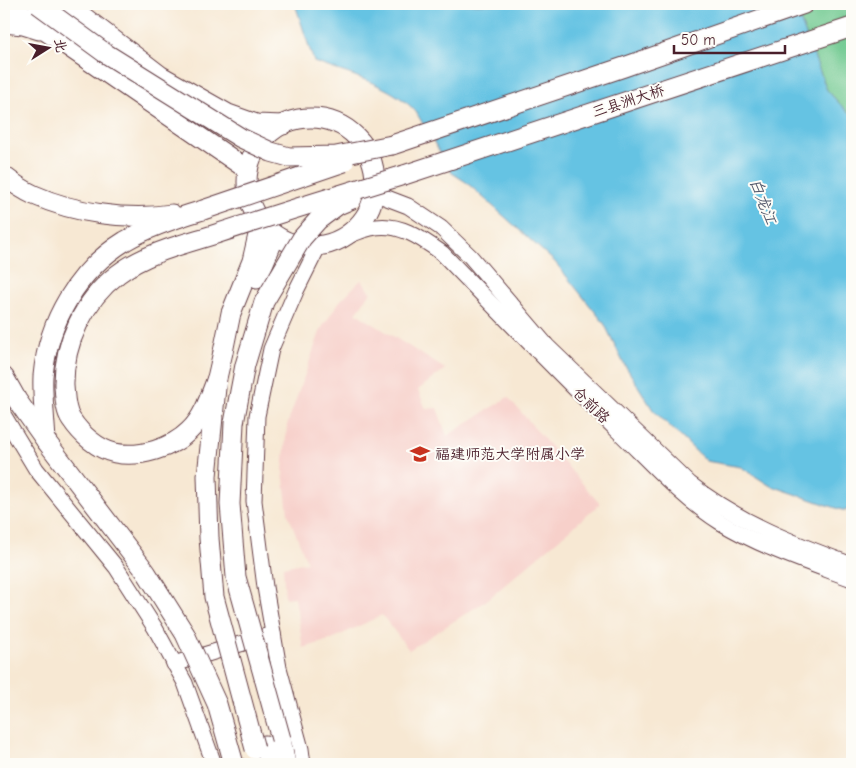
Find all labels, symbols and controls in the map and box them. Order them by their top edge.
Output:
north arrow [22,22,72,72]
scale bar [674,22,785,54]
text: 50 m [681,31,716,49]
text: 北 [51,37,70,54]
street label: 三县洲大桥 [590,81,666,121]
water label: 白龙江 [746,176,780,228]
street label: 仓前路 [569,383,613,427]
school or university icon: 福建师范大学附属小学 [409,443,431,465]
place label: 福建师范大学附属小学 [435,445,585,463]

